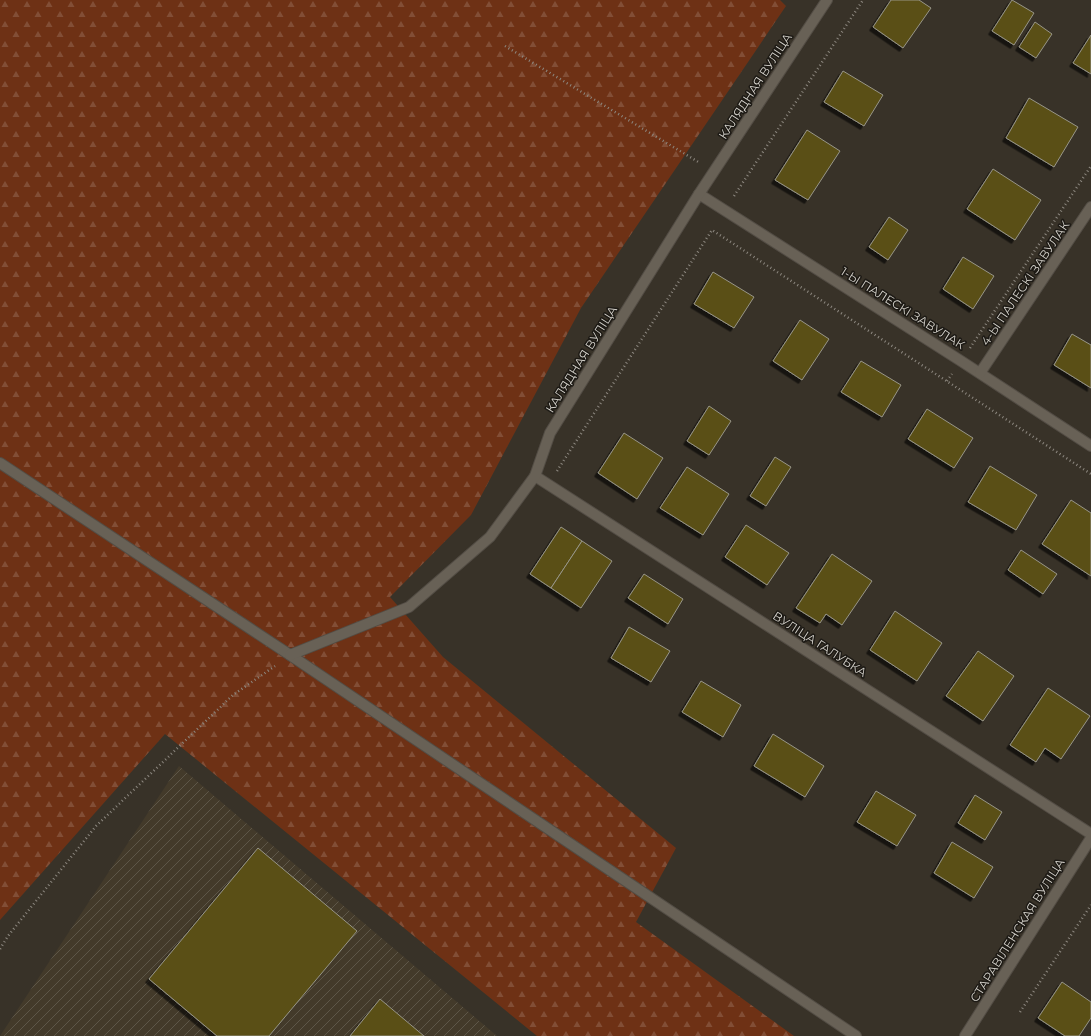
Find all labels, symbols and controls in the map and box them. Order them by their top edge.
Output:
street label: КАЛЯДНАЯ ВУЛІЦА [715,30,795,142]
street label: 4-Ы ПАЛЕСКІ ЗАВУЛАК [978,217,1073,348]
street label: 1-Ы ПАЛЕСКІ ЗАВУЛАК [838,264,968,353]
street label: КАЛЯДНАЯ ВУЛІЦА [542,303,620,415]
street label: ВУЛІЦА ГАЛУБКА [770,608,870,680]
street label: СТАРАВІЛЕНСКАЯ ВУЛІЦА [967,855,1068,1005]

